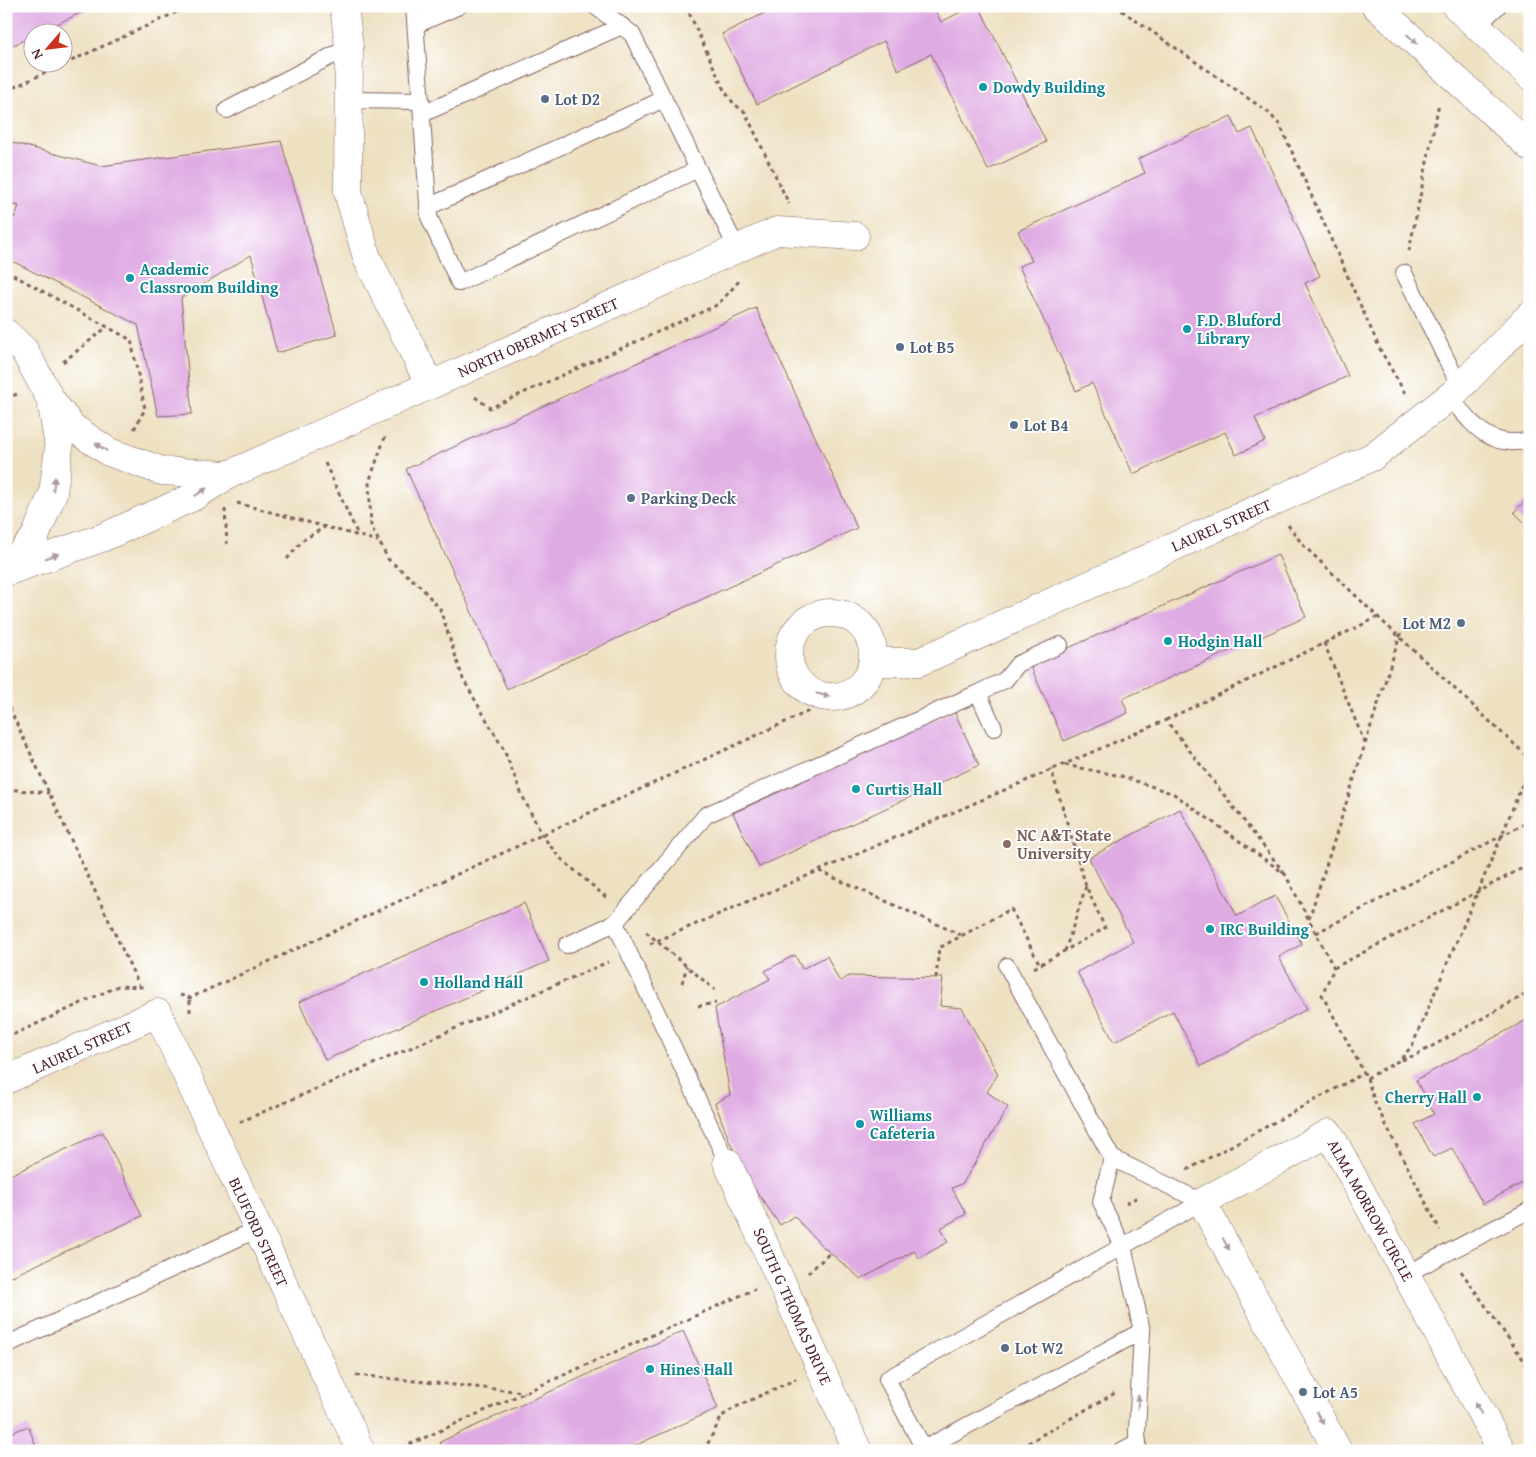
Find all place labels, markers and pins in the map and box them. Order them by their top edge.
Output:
place label: Dowdy Building [993,75,1106,99]
marker: Dowdy Building [977,81,989,93]
place label: Lot D2 [555,87,600,111]
marker: Lot D2 [539,93,551,105]
place label: Academic Classroom Building [140,257,279,299]
marker: Academic Classroom Building [124,272,136,284]
place label: F.D. Bluford Library [1197,308,1282,350]
marker: F.D. Bluford Library [1181,323,1193,335]
place label: Lot B5 [910,335,955,359]
marker: Lot B5 [894,341,906,353]
place label: Lot B4 [1024,413,1069,437]
marker: Lot B4 [1008,419,1020,431]
place label: Parking Deck [641,486,737,510]
marker: Parking Deck [625,492,637,504]
place label: Lot M2 [1403,611,1451,635]
marker: Lot M2 [1455,617,1467,629]
place label: Hodgin Hall [1178,629,1262,653]
marker: Hodgin Hall [1162,635,1174,647]
place label: Curtis Hall [866,777,942,801]
marker: Curtis Hall [850,783,862,795]
place label: NC A&T State University [1017,823,1111,865]
marker: NC A&T State University [1001,838,1013,850]
place label: IRC Building [1220,917,1309,941]
marker: IRC Building [1204,923,1216,935]
place label: Holland Hall [434,970,523,994]
marker: Holland Hall [418,976,430,988]
place label: Cherry Hall [1385,1085,1467,1109]
marker: Cherry Hall [1471,1091,1483,1103]
place label: Williams Cafeteria [870,1103,936,1145]
marker: Williams Cafeteria [854,1118,866,1130]
place label: Lot W2 [1015,1336,1063,1360]
marker: Lot W2 [999,1342,1011,1354]
place label: Hines Hall [660,1357,733,1381]
marker: Hines Hall [644,1363,656,1375]
place label: Lot A5 [1313,1380,1358,1404]
marker: Lot A5 [1297,1386,1309,1398]

